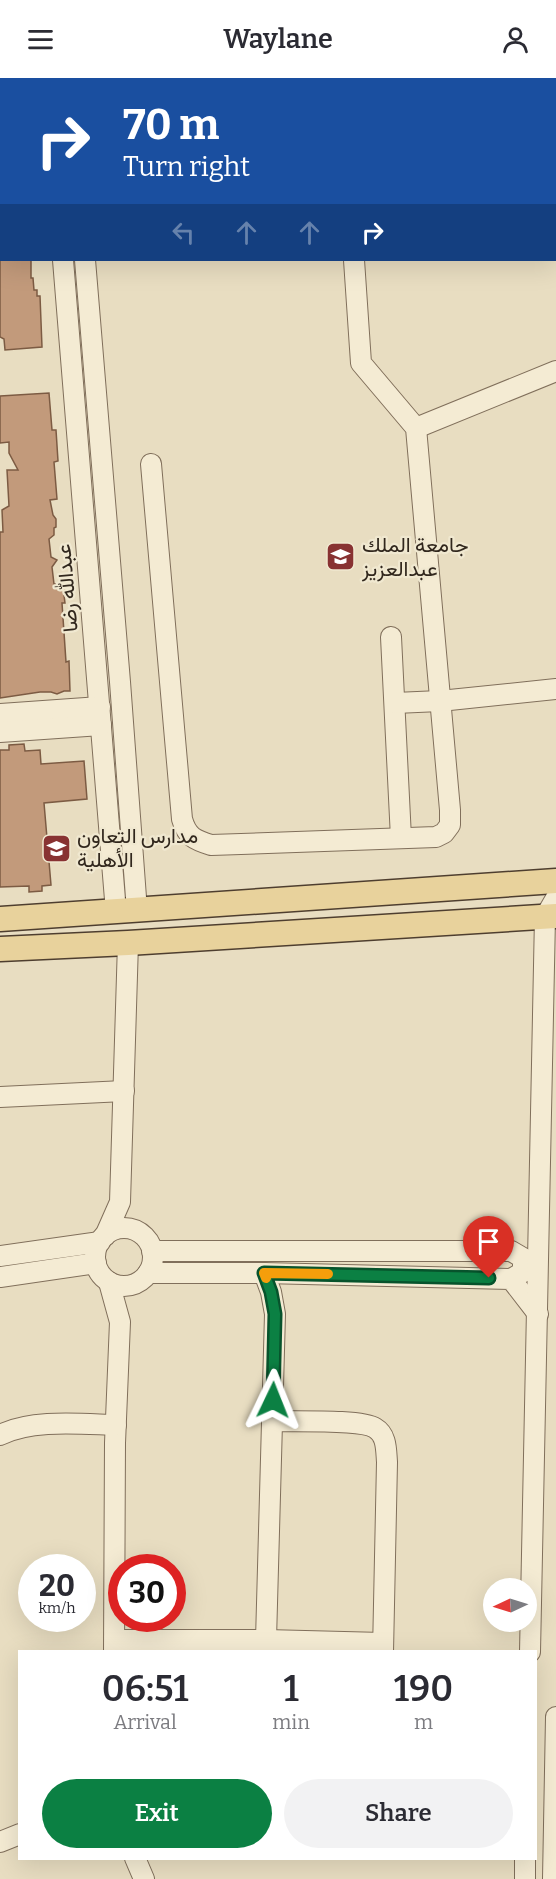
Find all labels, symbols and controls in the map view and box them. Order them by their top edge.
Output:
icon: menu [24,23,57,56]
text: Waylane [223,23,333,55]
icon: person [499,23,532,56]
text: 70 m [123,100,219,150]
icon: right [24,102,102,180]
text: Turn right [123,151,250,183]
icon: left [167,216,200,249]
icon: ahead [230,216,263,249]
icon: ahead [293,216,326,249]
icon: right [356,216,389,249]
place label: جامعة الملك عبدالعزيز [361,532,469,582]
school or university icon: جامعة الملك عبدالعزيز [325,541,357,573]
street label: عبدالله رضا [50,543,84,633]
place label: مدارس التعاون الأهلية [77,823,198,873]
school or university icon: مدارس التعاون الأهلية [40,832,72,864]
pin [463,1216,514,1278]
icon: arrive [472,1225,505,1258]
position arrow [241,1368,305,1432]
speed limit sign: 30 [108,1554,186,1632]
text: 20 [39,1568,75,1604]
north arrow [483,1578,537,1632]
map controls [483,1578,537,1632]
text: km/h [38,1599,76,1617]
text: 06:51 [102,1667,188,1711]
text: 1 [283,1667,299,1711]
text: 190 [394,1667,453,1711]
text: Arrival [113,1710,177,1734]
text: min [272,1710,310,1734]
text: m [414,1710,433,1734]
button: Exit [42,1779,272,1848]
button: Share [284,1779,513,1848]

